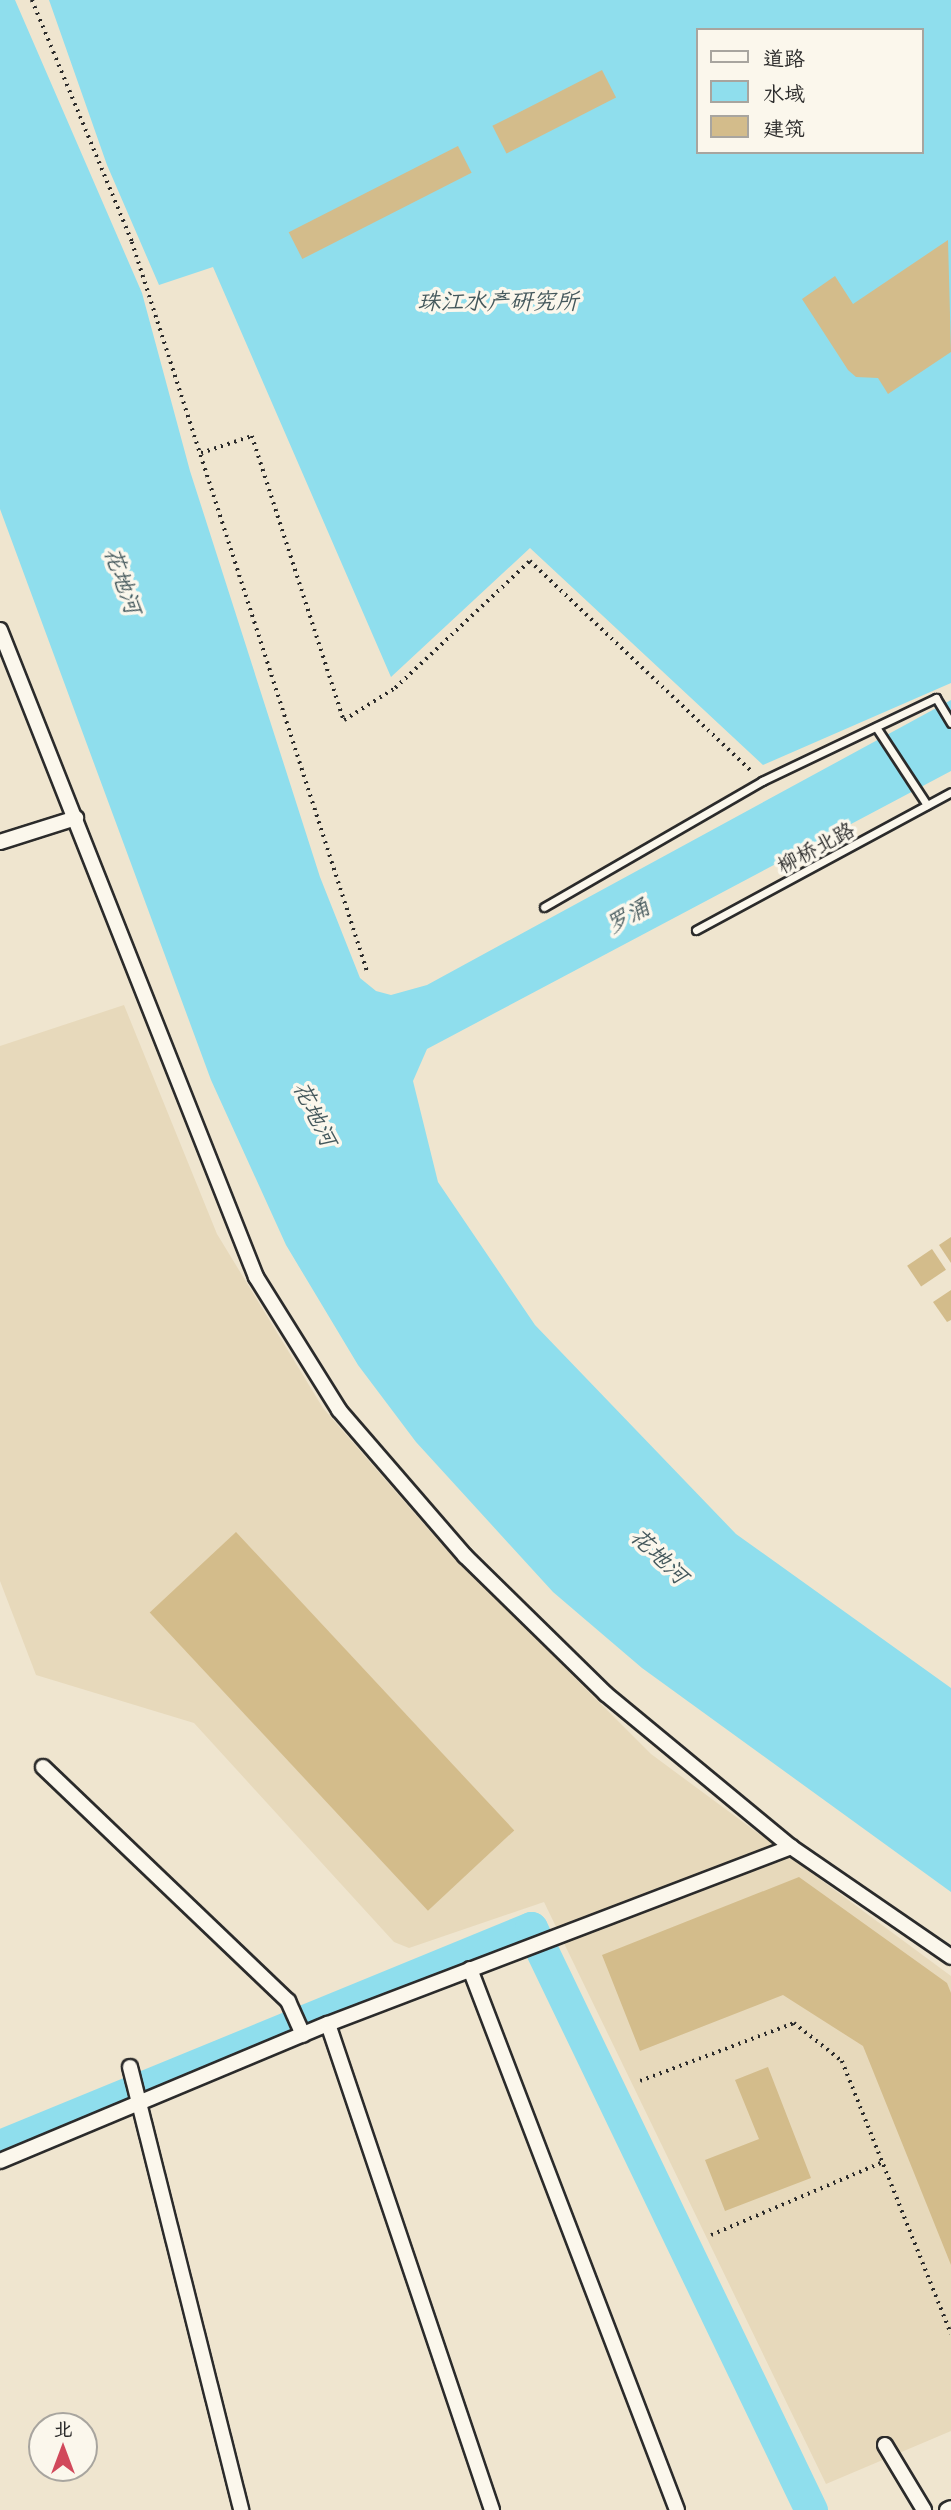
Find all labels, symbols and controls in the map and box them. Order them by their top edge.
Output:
legend [696,28,923,154]
text: 道路 [763,41,805,73]
text: 水域 [763,76,805,108]
text: 建筑 [763,111,805,143]
water label: 珠江水产研究所 [418,286,578,314]
water label: 花地河 [100,543,148,617]
street label: 柳桥北路 [772,815,858,877]
water label: 罗涌 [600,892,654,938]
water label: 花地河 [288,1076,344,1150]
water label: 花地河 [626,1521,694,1589]
north arrow [28,2412,98,2482]
text: 北 [53,2414,73,2442]

